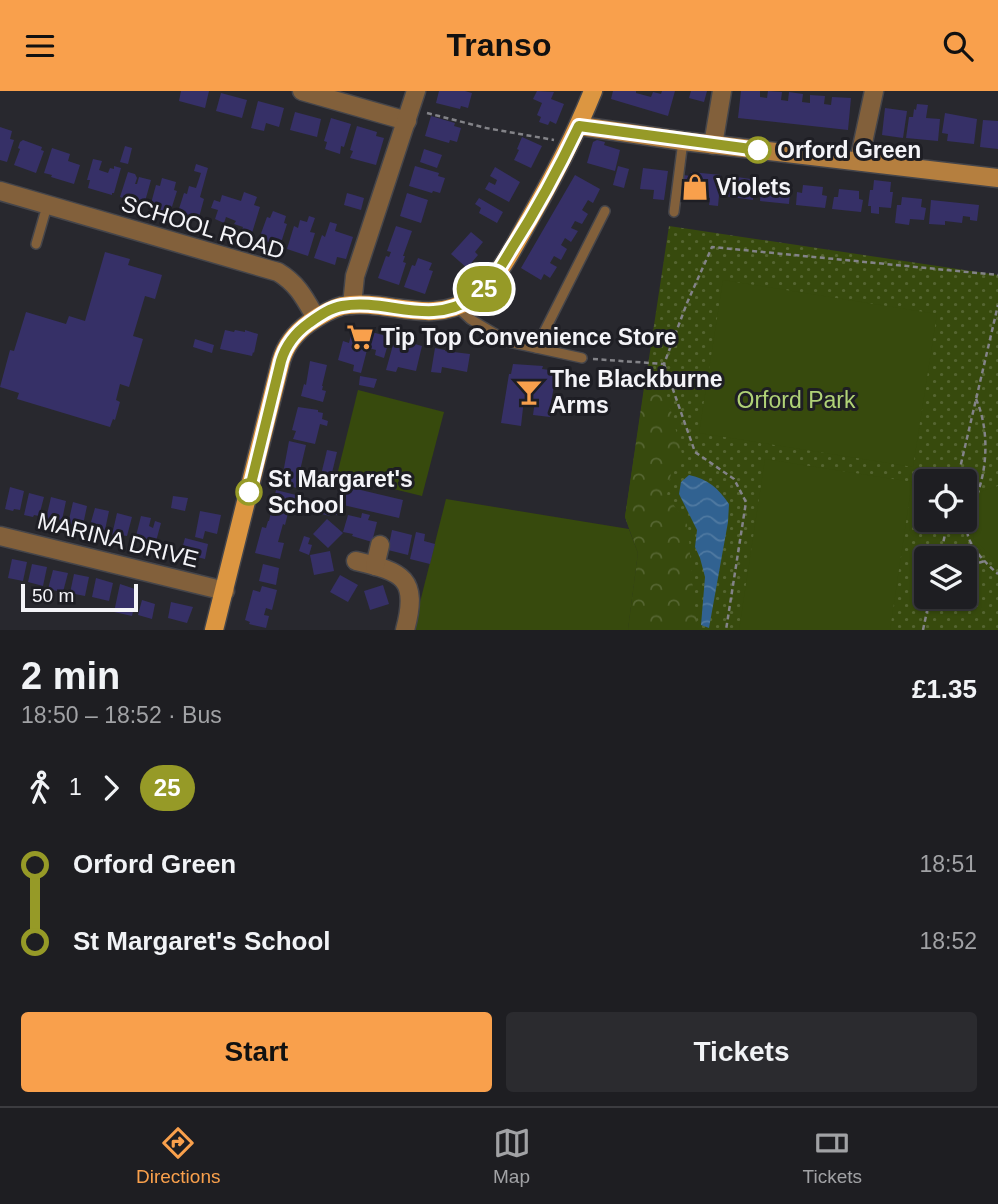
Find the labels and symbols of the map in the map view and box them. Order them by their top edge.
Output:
marker: Orford Green [745,137,771,163]
place label: Orford Green [777,137,921,163]
shop icon: Violets [680,172,710,202]
place label: Violets [716,174,791,200]
street label: SCHOOL ROAD [118,190,288,264]
line badge: 25 [452,266,516,312]
supermarket icon: Tip Top Convenience Store [345,322,375,352]
place label: Tip Top Convenience Store [381,324,677,350]
place label: The Blackburne Arms [550,366,723,418]
bar icon: The Blackburne Arms [514,377,544,407]
park label: Orford Park [737,387,856,413]
place label: St Margaret's School [268,466,413,518]
marker: St Margaret's School [236,479,262,505]
street label: MARINA DRIVE [35,507,201,573]
scale bar [21,581,138,613]

